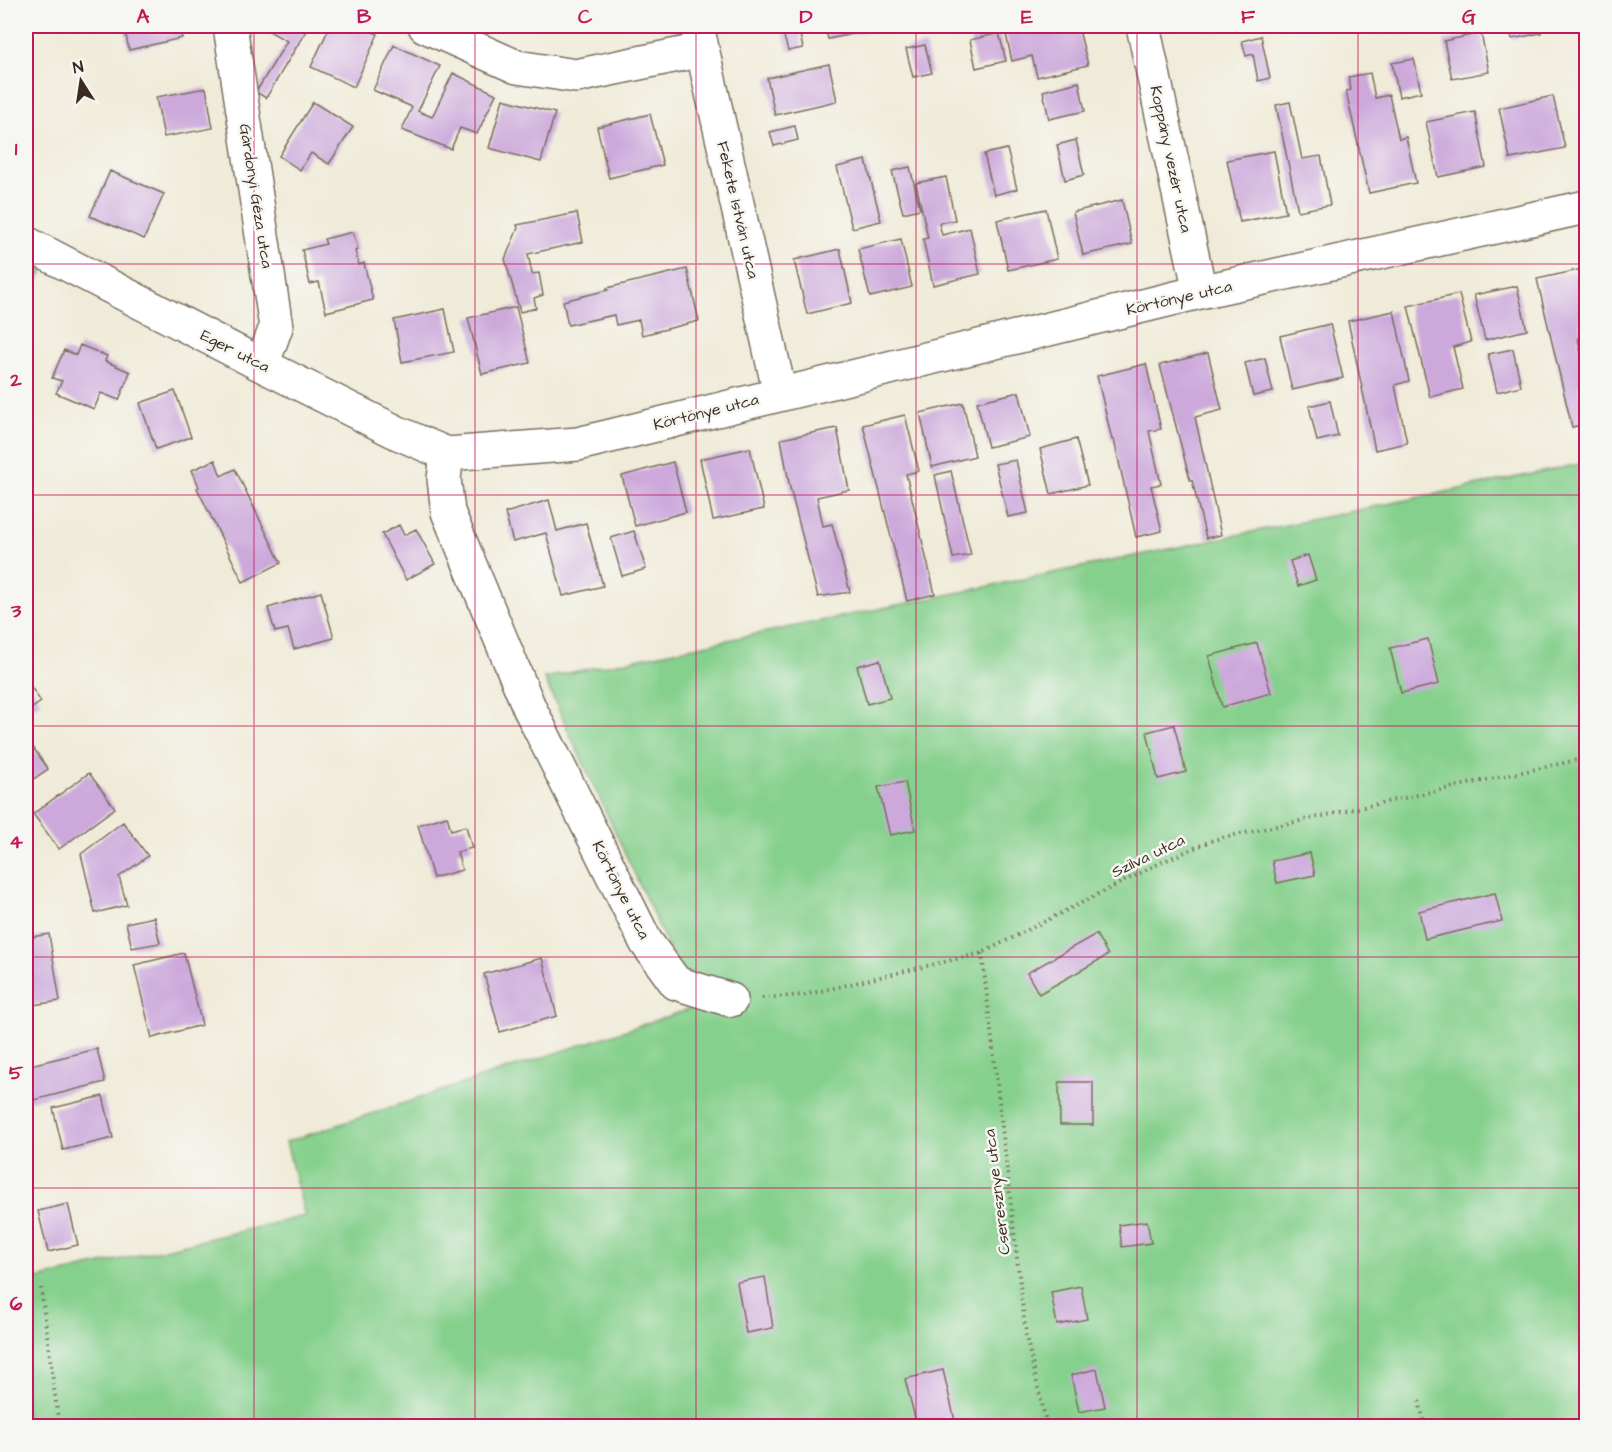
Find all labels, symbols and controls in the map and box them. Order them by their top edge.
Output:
text: A [137,3,150,31]
text: B [357,3,372,31]
text: C [578,3,593,31]
text: D [800,3,813,31]
text: E [1021,3,1033,31]
text: F [1241,3,1256,31]
text: G [1462,3,1476,31]
north arrow [51,51,111,111]
text: N [71,56,85,79]
street label: Koppány vezér utca [1144,84,1197,235]
street label: Gárdonyi Géza utca [233,122,278,270]
text: 1 [15,135,18,163]
street label: Fekete István utca [711,139,765,281]
street label: Körtönye utca [1124,275,1234,322]
street label: Eger utca [196,324,273,379]
text: 2 [9,366,22,394]
street label: Körtönye utca [651,388,761,437]
text: 3 [10,597,22,625]
text: 4 [9,828,23,856]
street label: Szilva utca [1108,829,1188,883]
street label: Körtönye utca [586,837,655,943]
text: 5 [9,1059,24,1087]
street label: Cseresznye utca [978,1128,1017,1256]
text: 6 [10,1290,23,1318]

